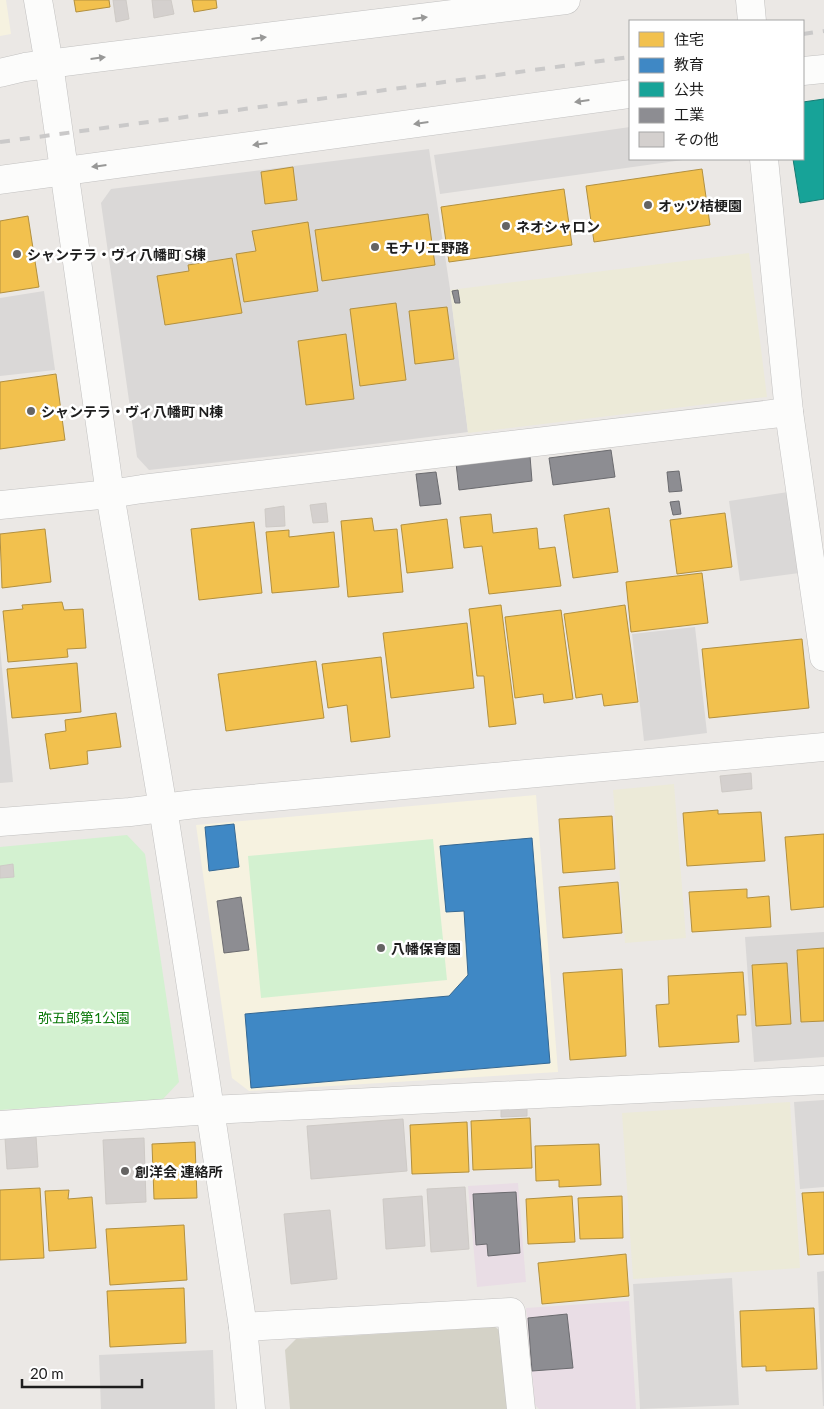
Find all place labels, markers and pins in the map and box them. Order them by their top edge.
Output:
place label: オッツ桔梗園 [658,197,742,214]
marker: オッツ桔梗園 [642,199,654,211]
place label: ネオシャロン [516,218,600,235]
marker: ネオシャロン [500,220,512,232]
place label: モナリエ野路 [385,239,469,256]
marker: モナリエ野路 [369,241,381,253]
place label: シャンテラ・ヴィ八幡町 S棟 [27,246,206,263]
marker: シャンテラ・ヴィ八幡町 S棟 [11,248,23,260]
place label: シャンテラ・ヴィ八幡町 N棟 [41,403,223,420]
marker: シャンテラ・ヴィ八幡町 N棟 [25,405,37,417]
place label: 八幡保育園 [391,940,461,957]
marker: 八幡保育園 [375,942,387,954]
place label: 創洋会 連絡所 [135,1163,222,1180]
marker: 創洋会 連絡所 [119,1165,131,1177]

